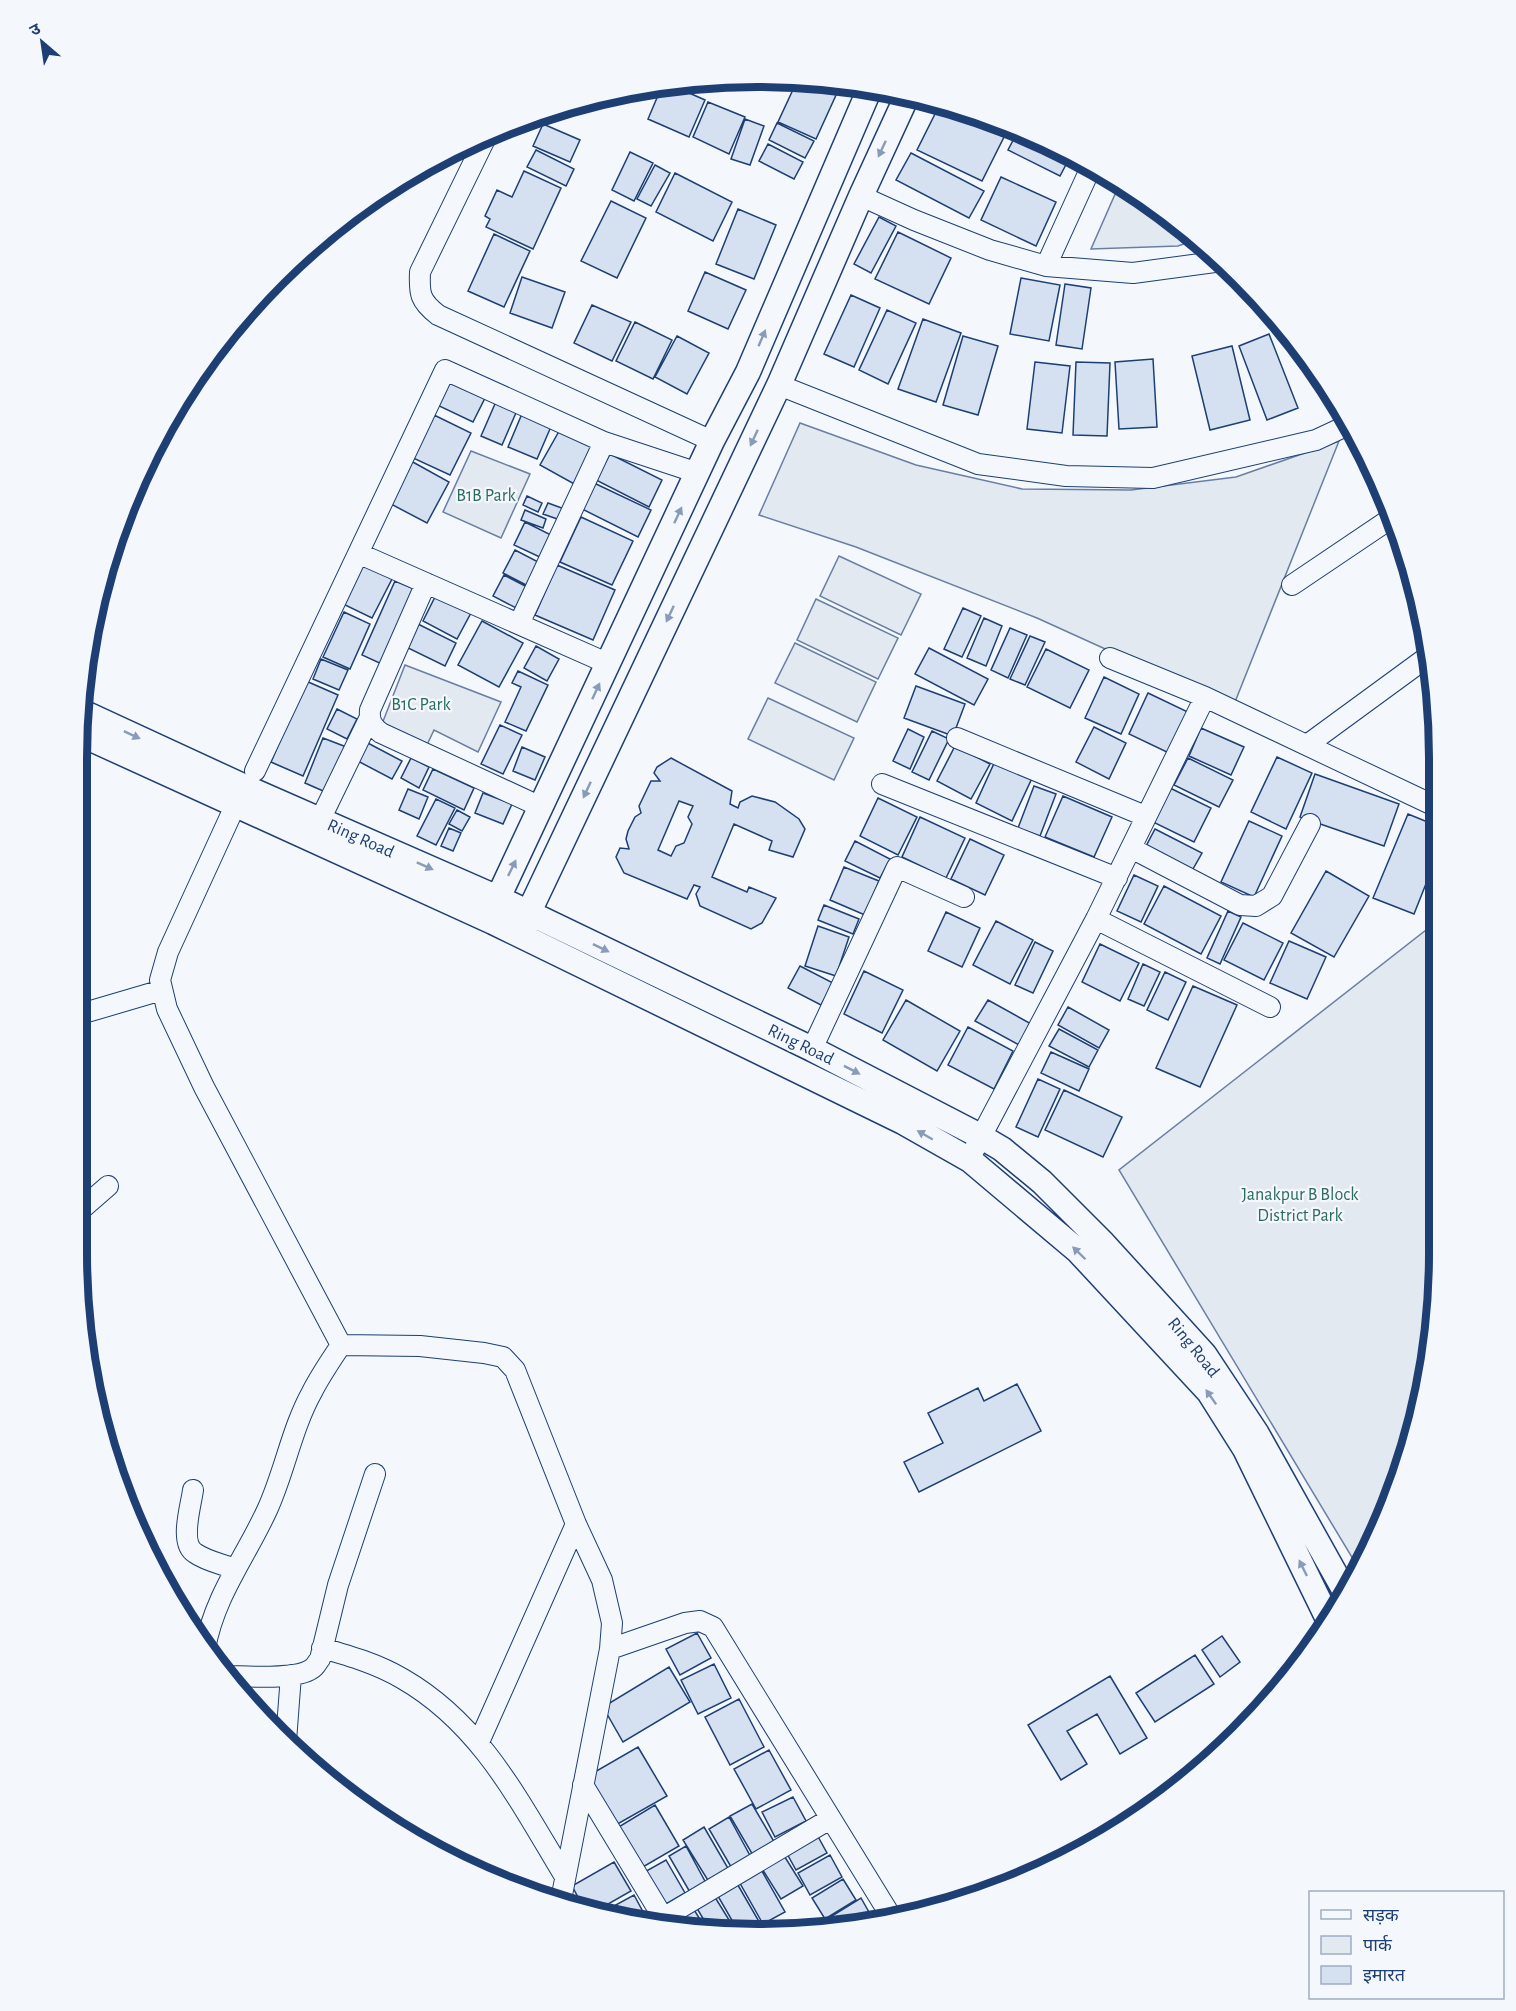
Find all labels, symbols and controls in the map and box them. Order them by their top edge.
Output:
north arrow [12,12,72,72]
text: उ [27,20,44,39]
one-way arrow [878,141,887,158]
one-way arrow [757,330,766,347]
one-way arrow [750,429,759,446]
park label: B1B Park [456,487,517,505]
one-way arrow [674,506,683,523]
one-way arrow [666,605,675,622]
one-way arrow [591,683,600,700]
park label: B1C Park [391,696,451,714]
one-way arrow [123,730,141,740]
one-way arrow [582,782,591,799]
street label: Ring Road [324,816,397,862]
one-way arrow [508,859,517,876]
one-way arrow [416,861,434,871]
one-way arrow [593,944,610,953]
street label: Ring Road [765,1021,836,1069]
one-way arrow [844,1065,861,1075]
one-way arrow [916,1130,933,1140]
park label: Janakpur B Block District Park [1242,1186,1359,1225]
one-way arrow [1072,1246,1087,1260]
street label: Ring Road [1164,1314,1223,1381]
one-way arrow [1205,1389,1217,1405]
one-way arrow [1299,1560,1308,1577]
legend [1309,1891,1504,1999]
text: सड़क [1363,1907,1400,1925]
text: पार्क [1363,1934,1393,1955]
text: इमारत [1363,1967,1406,1985]

